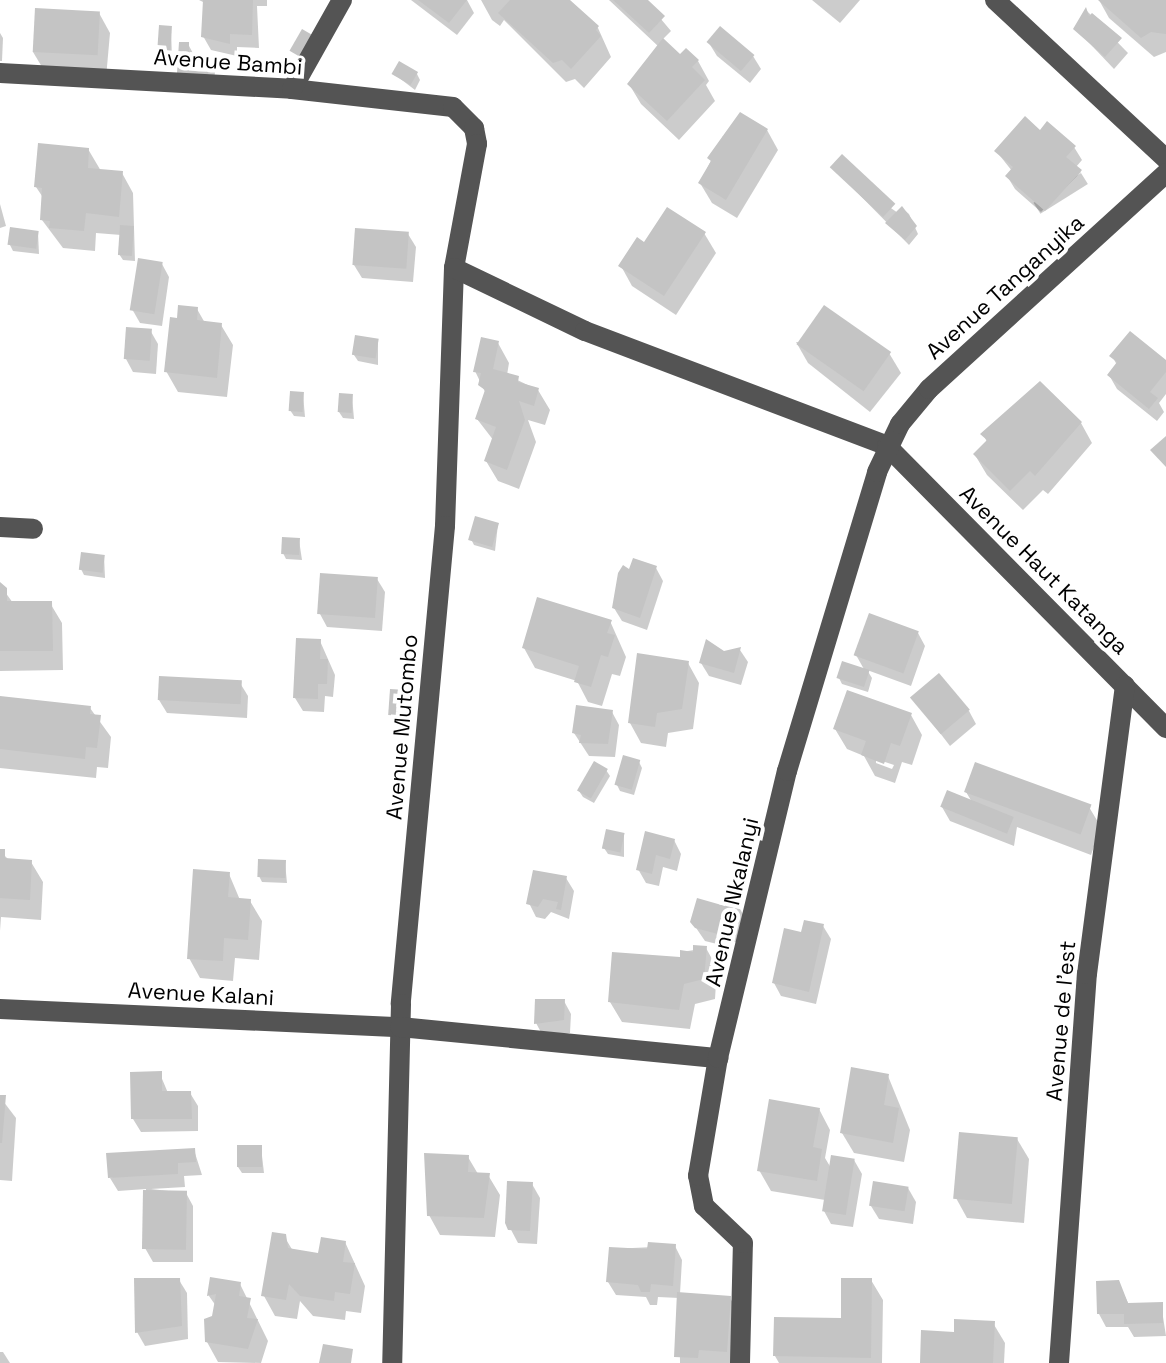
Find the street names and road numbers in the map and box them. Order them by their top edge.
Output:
street label: Avenue Bambi [153,44,303,80]
street label: Avenue Tanganyika [920,209,1090,365]
street label: Avenue Haut Katanga [954,480,1134,660]
street label: Avenue Mutombo [381,633,423,821]
street label: Avenue Nkalanyi [700,815,764,989]
street label: Avenue de l'est [1041,940,1081,1102]
street label: Avenue Kalani [127,977,275,1011]

